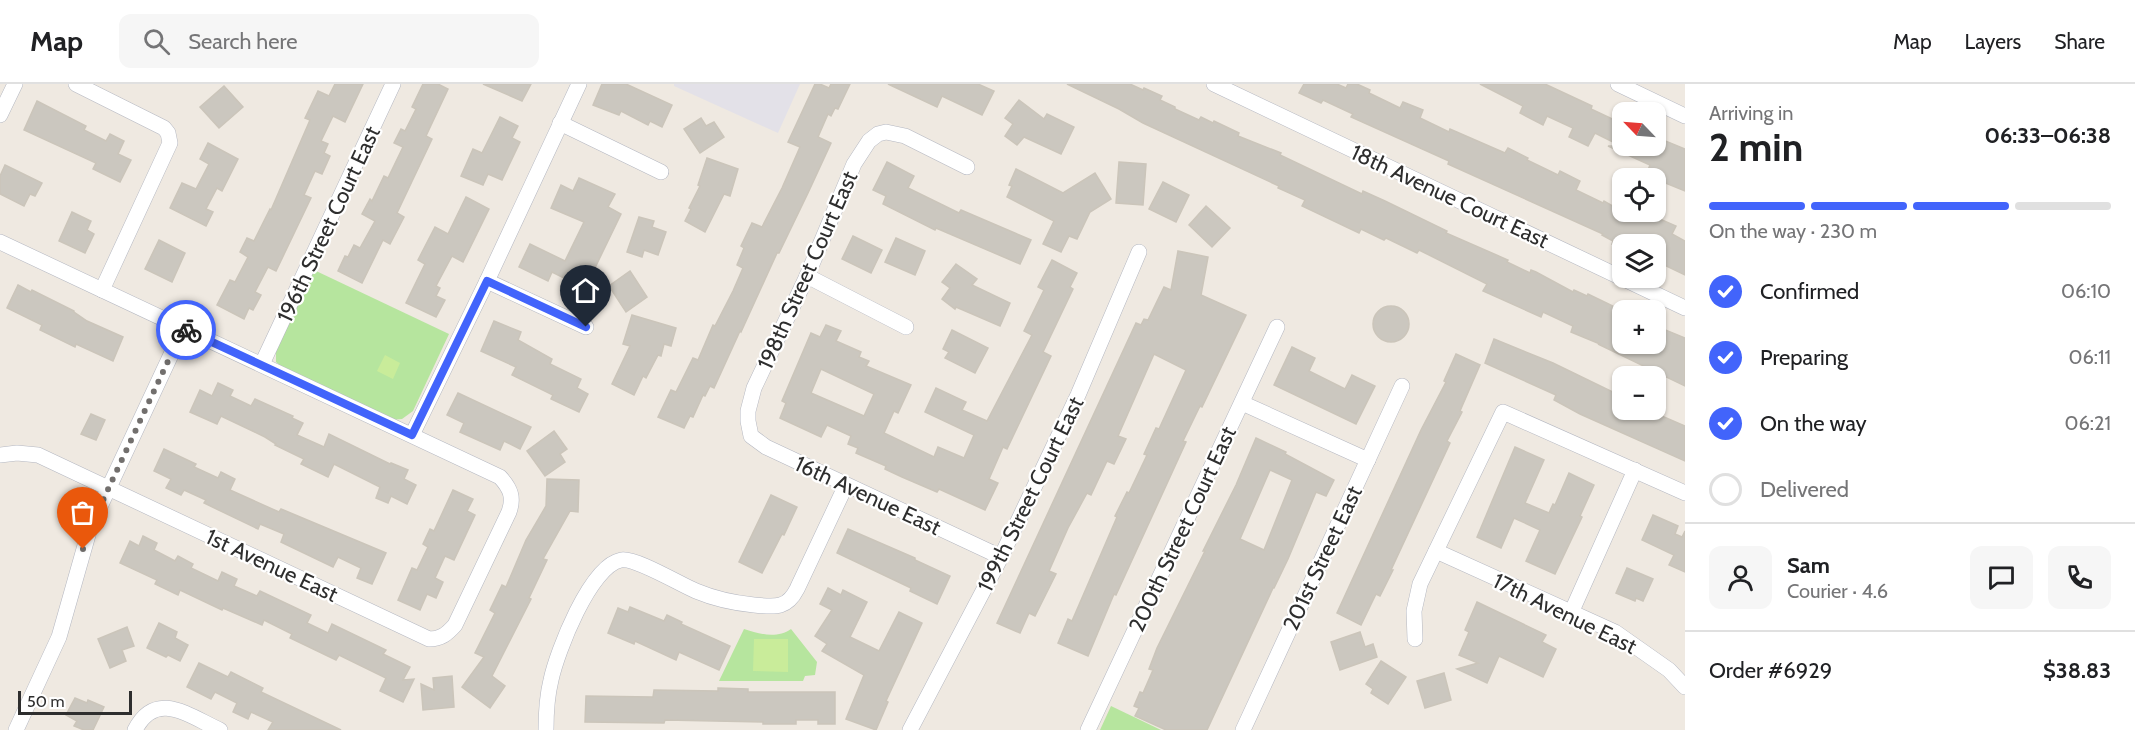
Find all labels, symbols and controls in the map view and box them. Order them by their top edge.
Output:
search box [119,14,539,68]
text: Map [30,24,83,58]
icon: search [140,25,173,58]
text: Search here [188,28,297,55]
text: Map [1893,29,1932,54]
text: Layers [1965,29,2021,54]
text: Share [2054,29,2105,54]
text: Arriving in [1709,101,1793,125]
north arrow [1612,102,1666,156]
map controls [1612,102,1666,420]
street label: 196th Street Court East [271,121,386,327]
text: 06:33–06:38 [1984,122,2111,149]
text: 2 min [1709,123,1803,171]
street label: 18th Avenue Court East [1347,139,1553,254]
street label: 198th Street Court East [752,166,864,374]
button: locate [1612,168,1666,222]
text: On the way · 230 m [1709,219,1877,243]
button: layers [1612,234,1666,288]
pin [560,265,611,327]
icon: home [569,274,602,307]
icon: check [1709,275,1742,308]
text: Confirmed [1760,278,1859,305]
text: 06:10 [2061,279,2111,303]
courier [156,300,216,360]
button: + [1612,300,1666,354]
icon: bike [170,314,203,347]
icon: check [1709,341,1742,374]
text: Preparing [1760,344,1848,371]
text: 06:11 [2068,345,2111,369]
button: − [1612,366,1666,420]
street label: 199th Street Court East [972,392,1090,596]
icon: check [1709,407,1742,440]
text: On the way [1760,410,1867,437]
text: 06:21 [2065,411,2111,435]
street label: 200th Street Court East [1123,422,1242,636]
street label: 16th Avenue East [791,450,946,541]
text: Delivered [1760,476,1849,503]
street label: 201st Street East [1277,481,1368,635]
pin [57,487,108,549]
icon: bag [66,496,99,529]
street label: 1st Avenue East [201,523,343,608]
button: person [1709,546,1772,609]
button: chat [1970,546,2033,609]
button: phone [2048,546,2111,609]
text: Sam [1787,552,1830,579]
street label: 17th Avenue East [1489,567,1642,660]
text: Courier · 4.6 [1787,579,1888,603]
text: Order #6929 [1709,657,1832,684]
text: $38.83 [2043,657,2111,684]
scale bar [18,688,132,716]
text: 50 m [27,692,64,711]

